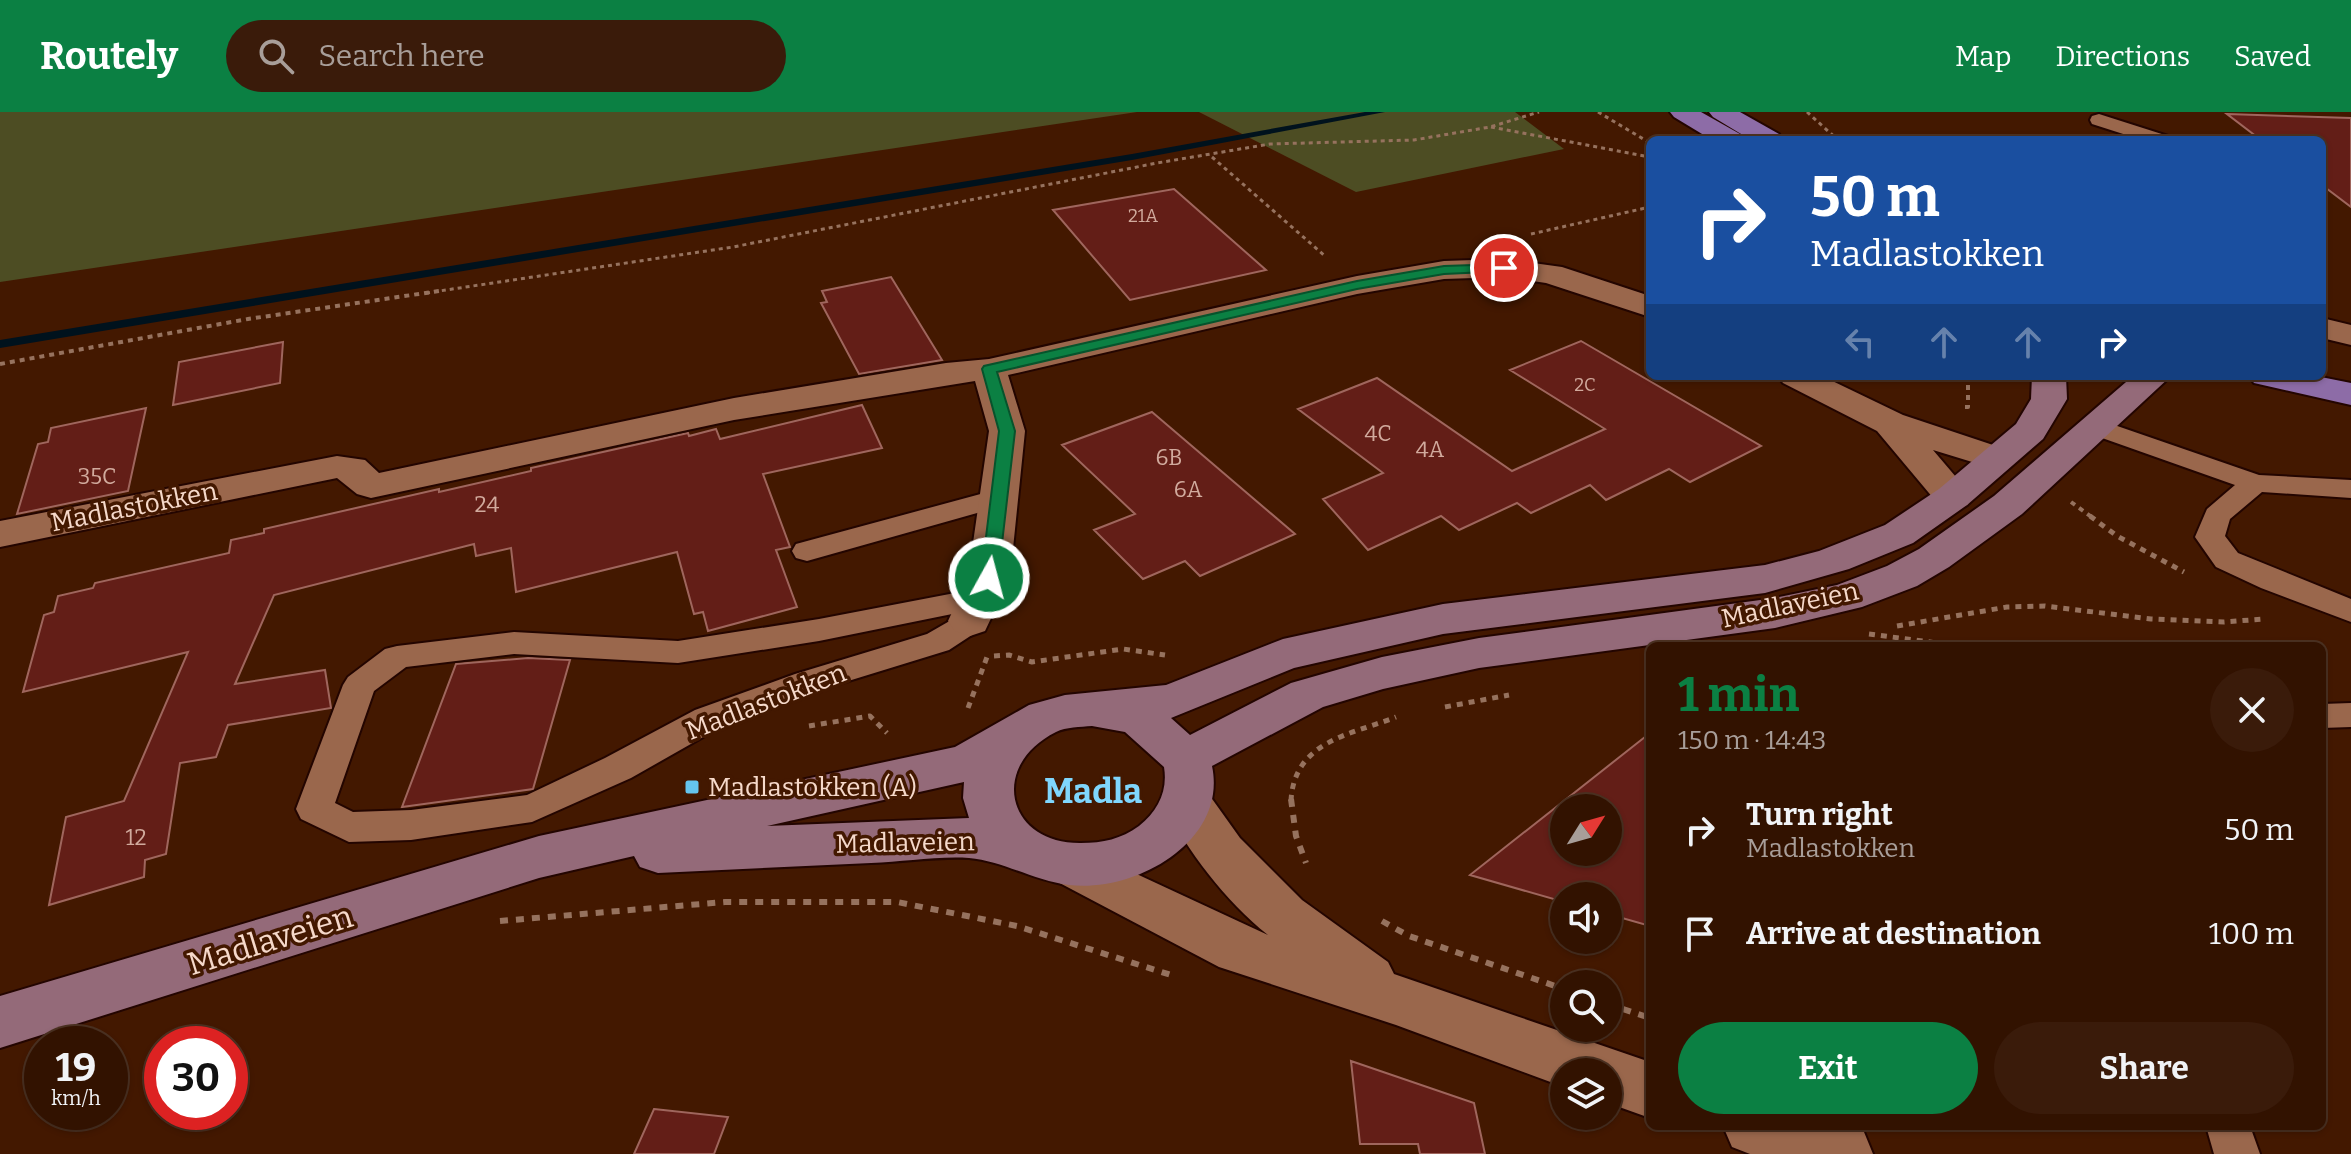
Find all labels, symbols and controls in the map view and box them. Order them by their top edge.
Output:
search box [226,20,786,92]
text: Routely [40,33,178,79]
icon: search [254,34,298,78]
text: Search here [318,38,485,74]
text: Map [1955,40,2011,73]
text: Directions [2055,40,2190,73]
text: Saved [2234,40,2311,73]
text: 50 m [1810,164,1940,231]
icon: right [1678,168,1782,272]
house number: 21A [1128,205,1158,227]
text: Madlastokken [1810,232,2044,276]
pin [1470,234,1538,302]
icon: arrive [1482,246,1526,290]
icon: left [1838,320,1882,364]
icon: ahead [1922,320,1966,364]
icon: ahead [2006,320,2050,364]
icon: right [2090,320,2134,364]
house number: 2C [1574,374,1596,396]
house number: 4C [1364,420,1392,447]
house number: 4A [1416,436,1445,463]
house number: 6B [1155,444,1183,471]
house number: 35C [78,463,116,490]
street label: Madlastokken [48,476,220,538]
house number: 6A [1174,476,1203,503]
house number: 24 [475,491,500,518]
position arrow [947,536,1031,620]
street label: Madlaveien [1719,575,1862,635]
street label: Madlastokken [682,657,851,747]
text: 1 min [1678,666,1799,724]
button: close [2210,668,2294,752]
text: 150 m · 14:43 [1678,725,1826,756]
district label: Madla [1044,771,1142,812]
place label: Madlastokken (A) [708,772,917,803]
marker: Madlastokken (A) [683,778,701,796]
north arrow [1550,794,1622,866]
map controls [1550,794,1622,1130]
text: Turn right [1746,797,1893,833]
icon: right [1678,808,1722,852]
text: 50 m [2224,812,2294,848]
house number: 12 [126,824,146,851]
street label: Madlaveien [835,826,975,860]
text: Madlastokken [1746,833,1915,864]
button: sound [1550,882,1622,954]
street label: Madlaveien [183,897,357,983]
icon: arrive [1678,912,1722,956]
text: Arrive at destination [1746,916,2041,952]
text: 100 m [2209,916,2294,952]
button: search [1550,970,1622,1042]
button: Exit [1678,1022,1978,1114]
button: Share [1994,1022,2294,1114]
speed limit sign: 30 [144,1026,248,1130]
text: 19 [56,1044,96,1092]
button: layers [1550,1058,1622,1130]
text: km/h [51,1086,101,1110]

